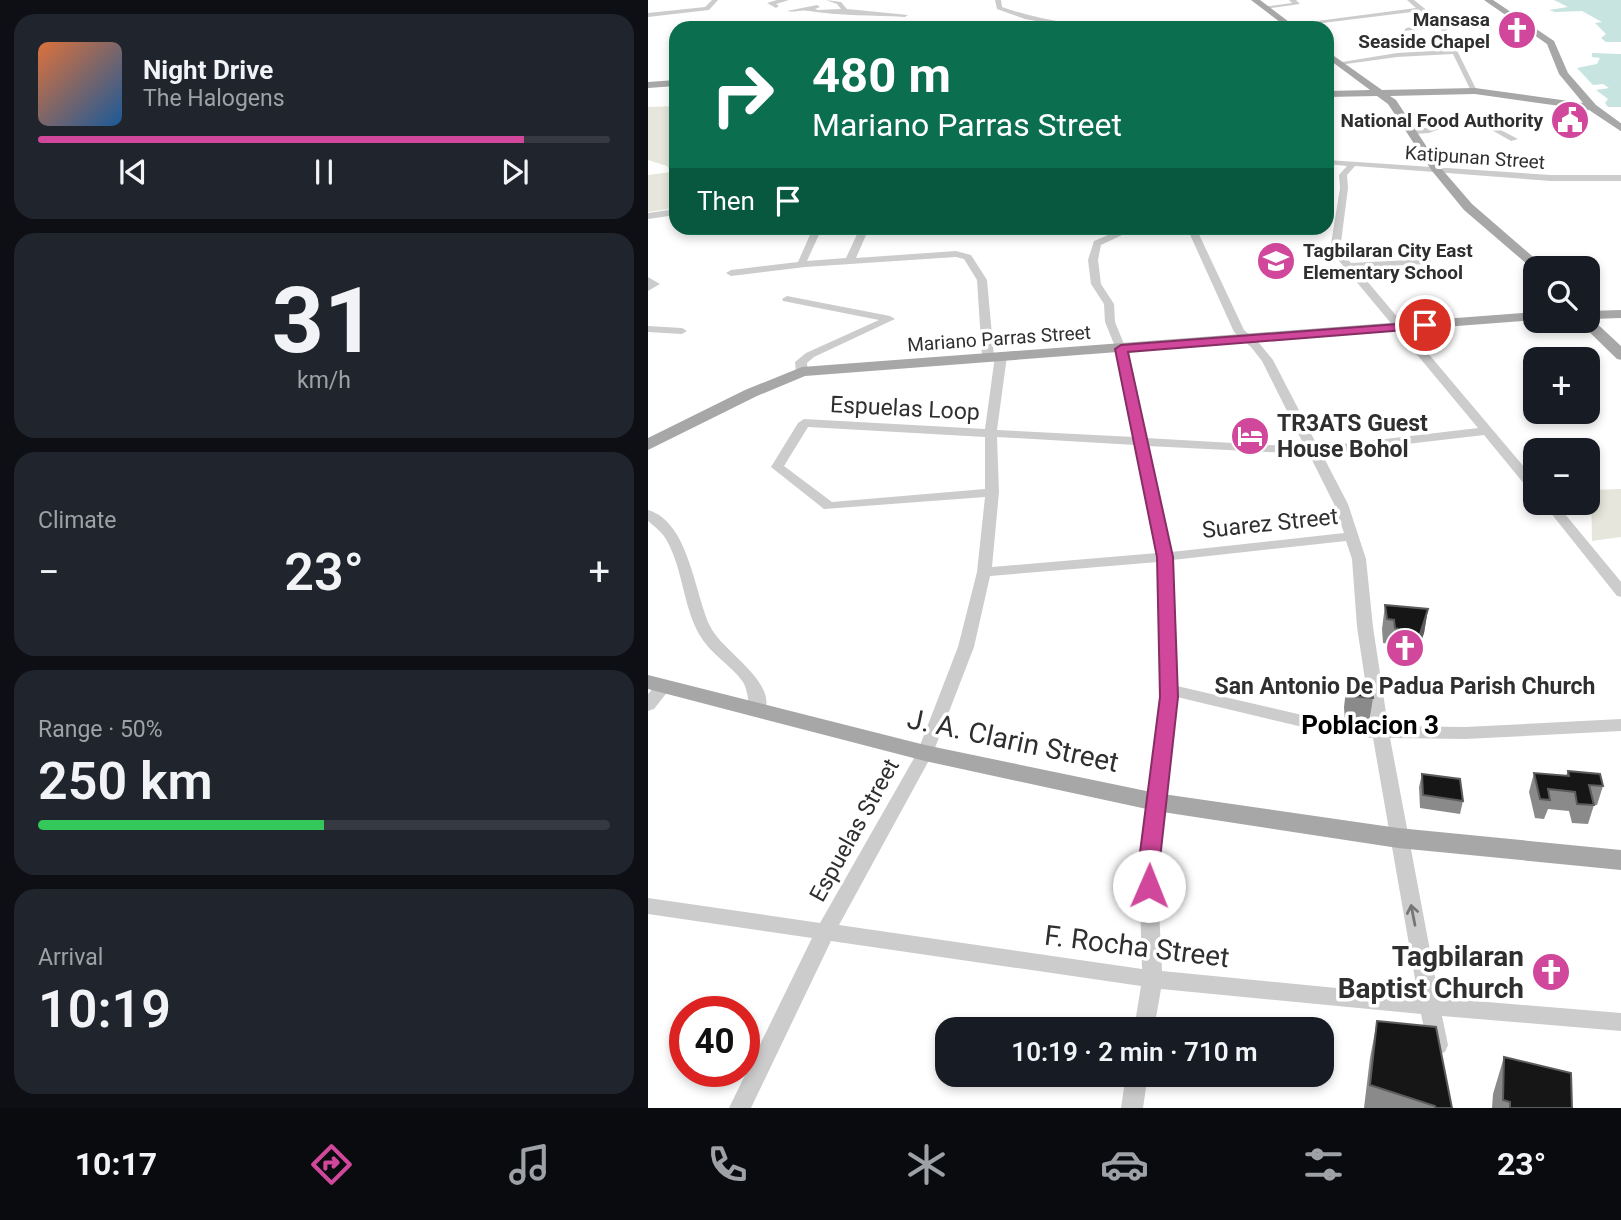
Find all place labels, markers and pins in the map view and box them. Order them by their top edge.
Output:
place label: Mansasa Seaside Chapel [1358,8,1490,53]
church icon: Mansasa Seaside Chapel [1496,9,1538,51]
public building icon: National Food Authority [1549,99,1591,141]
place label: National Food Authority [1340,109,1543,132]
place label: Tagbilaran City East Elementary School [1303,239,1473,284]
school or university icon: Tagbilaran City East Elementary School [1255,240,1297,282]
pin [1395,295,1455,355]
place label: TR3ATS Guest House Bohol [1277,410,1428,463]
hotel icon: TR3ATS Guest House Bohol [1229,415,1271,457]
church icon: San Antonio De Padua Parish Church [1384,627,1426,669]
place label: San Antonio De Padua Parish Church [1215,673,1595,700]
place label: Tagbilaran Baptist Church [1338,940,1524,1005]
church icon: Tagbilaran Baptist Church [1530,951,1572,993]

